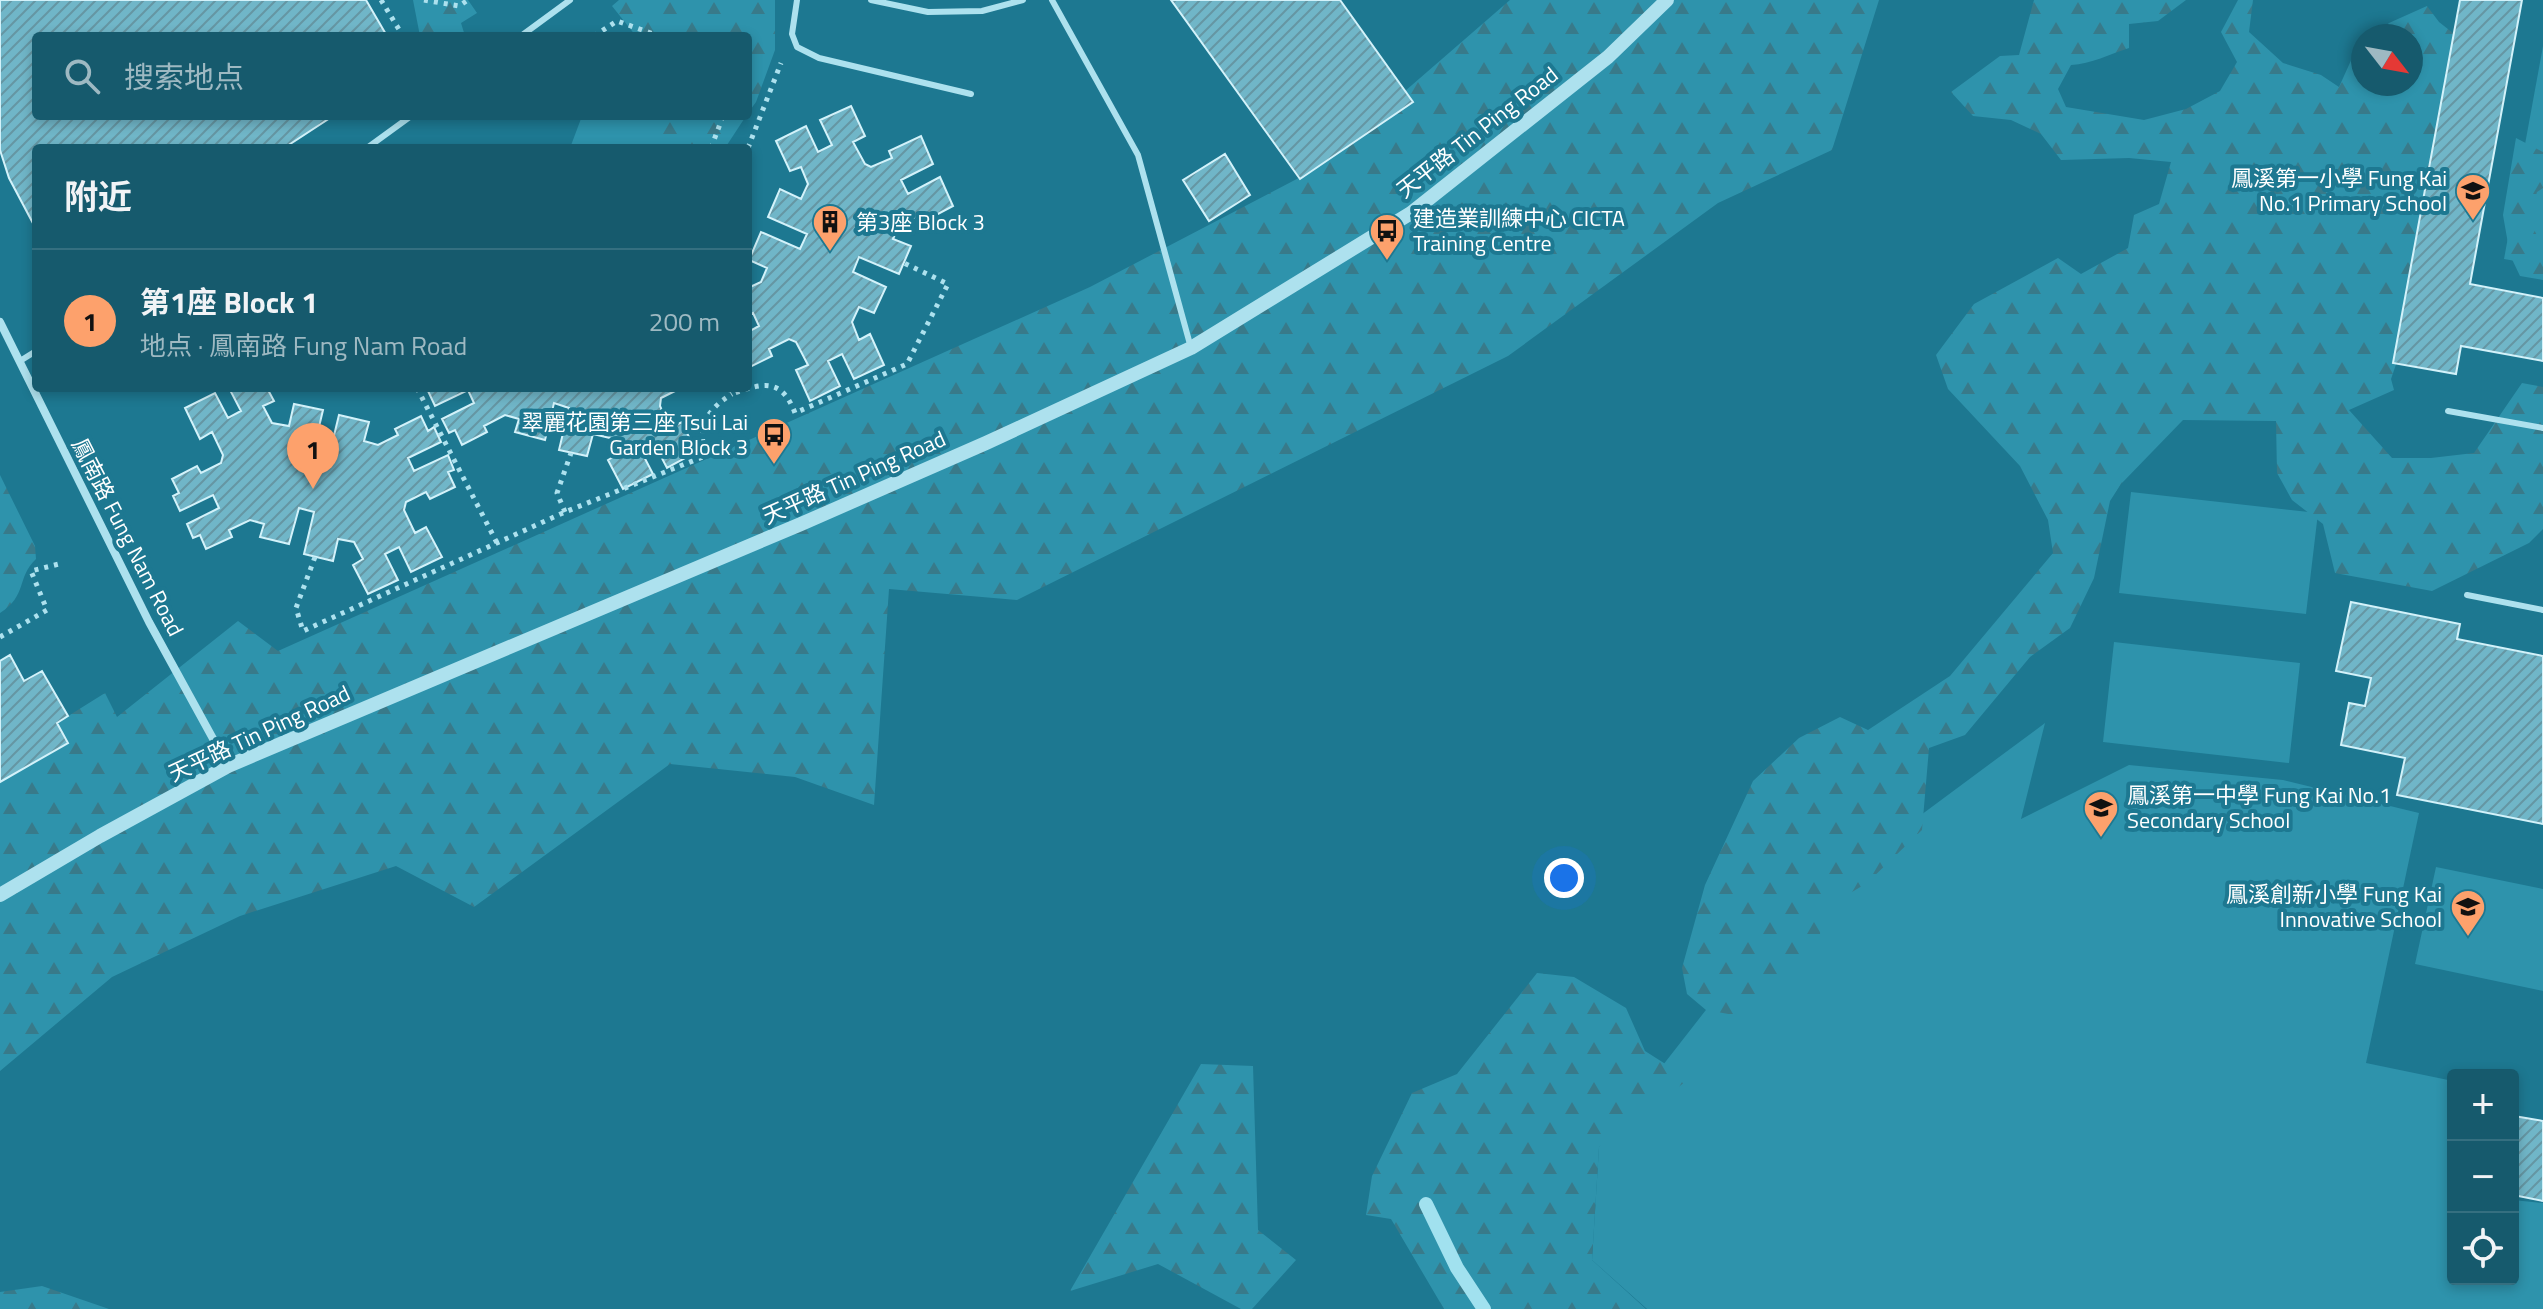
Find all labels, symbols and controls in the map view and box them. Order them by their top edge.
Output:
north arrow [2351,24,2423,96]
search box [32,32,752,120]
icon: search [60,54,104,98]
text: 搜索地点 [124,54,244,100]
street label: 天平路 Tin Ping Road [1389,58,1565,206]
place label: 鳳溪第一小學 Fung Kai No.1 Primary School [2231,161,2447,220]
text: 附近 [64,170,132,222]
school or university icon: 鳳溪第一小學 Fung Kai No.1 Primary School [2454,172,2492,222]
place label: 建造業訓練中心 CICTA Training Centre [1413,201,1625,260]
building icon: 第3座 Block 3 [811,203,849,253]
place label: 第3座 Block 3 [856,205,985,239]
bus stop icon: 建造業訓練中心 CICTA Training Centre [1368,212,1406,262]
text: 第1座 Block 1 [140,279,318,325]
text: 1 [83,302,97,341]
text: 200 m [649,302,720,341]
text: 地点 · 鳳南路 Fung Nam Road [140,326,467,365]
place label: 翠麗花園第三座 Tsui Lai Garden Block 3 [522,405,748,464]
bus stop icon: 翠麗花園第三座 Tsui Lai Garden Block 3 [755,416,793,466]
street label: 天平路 Tin Ping Road [757,421,951,533]
pin: 1 [287,423,339,489]
street label: 鳳南路 Fung Nam Road [63,432,193,642]
street label: 天平路 Tin Ping Road [162,676,356,790]
place label: 鳳溪第一中學 Fung Kai No.1 Secondary School [2127,778,2391,837]
school or university icon: 鳳溪第一中學 Fung Kai No.1 Secondary School [2082,789,2120,839]
your location [1544,858,1584,898]
place label: 鳳溪創新小學 Fung Kai Innovative School [2226,877,2442,936]
school or university icon: 鳳溪創新小學 Fung Kai Innovative School [2449,888,2487,938]
map controls [2447,1069,2519,1285]
button: + [2447,1069,2519,1141]
button: − [2447,1141,2519,1213]
button: locate [2447,1213,2519,1285]

